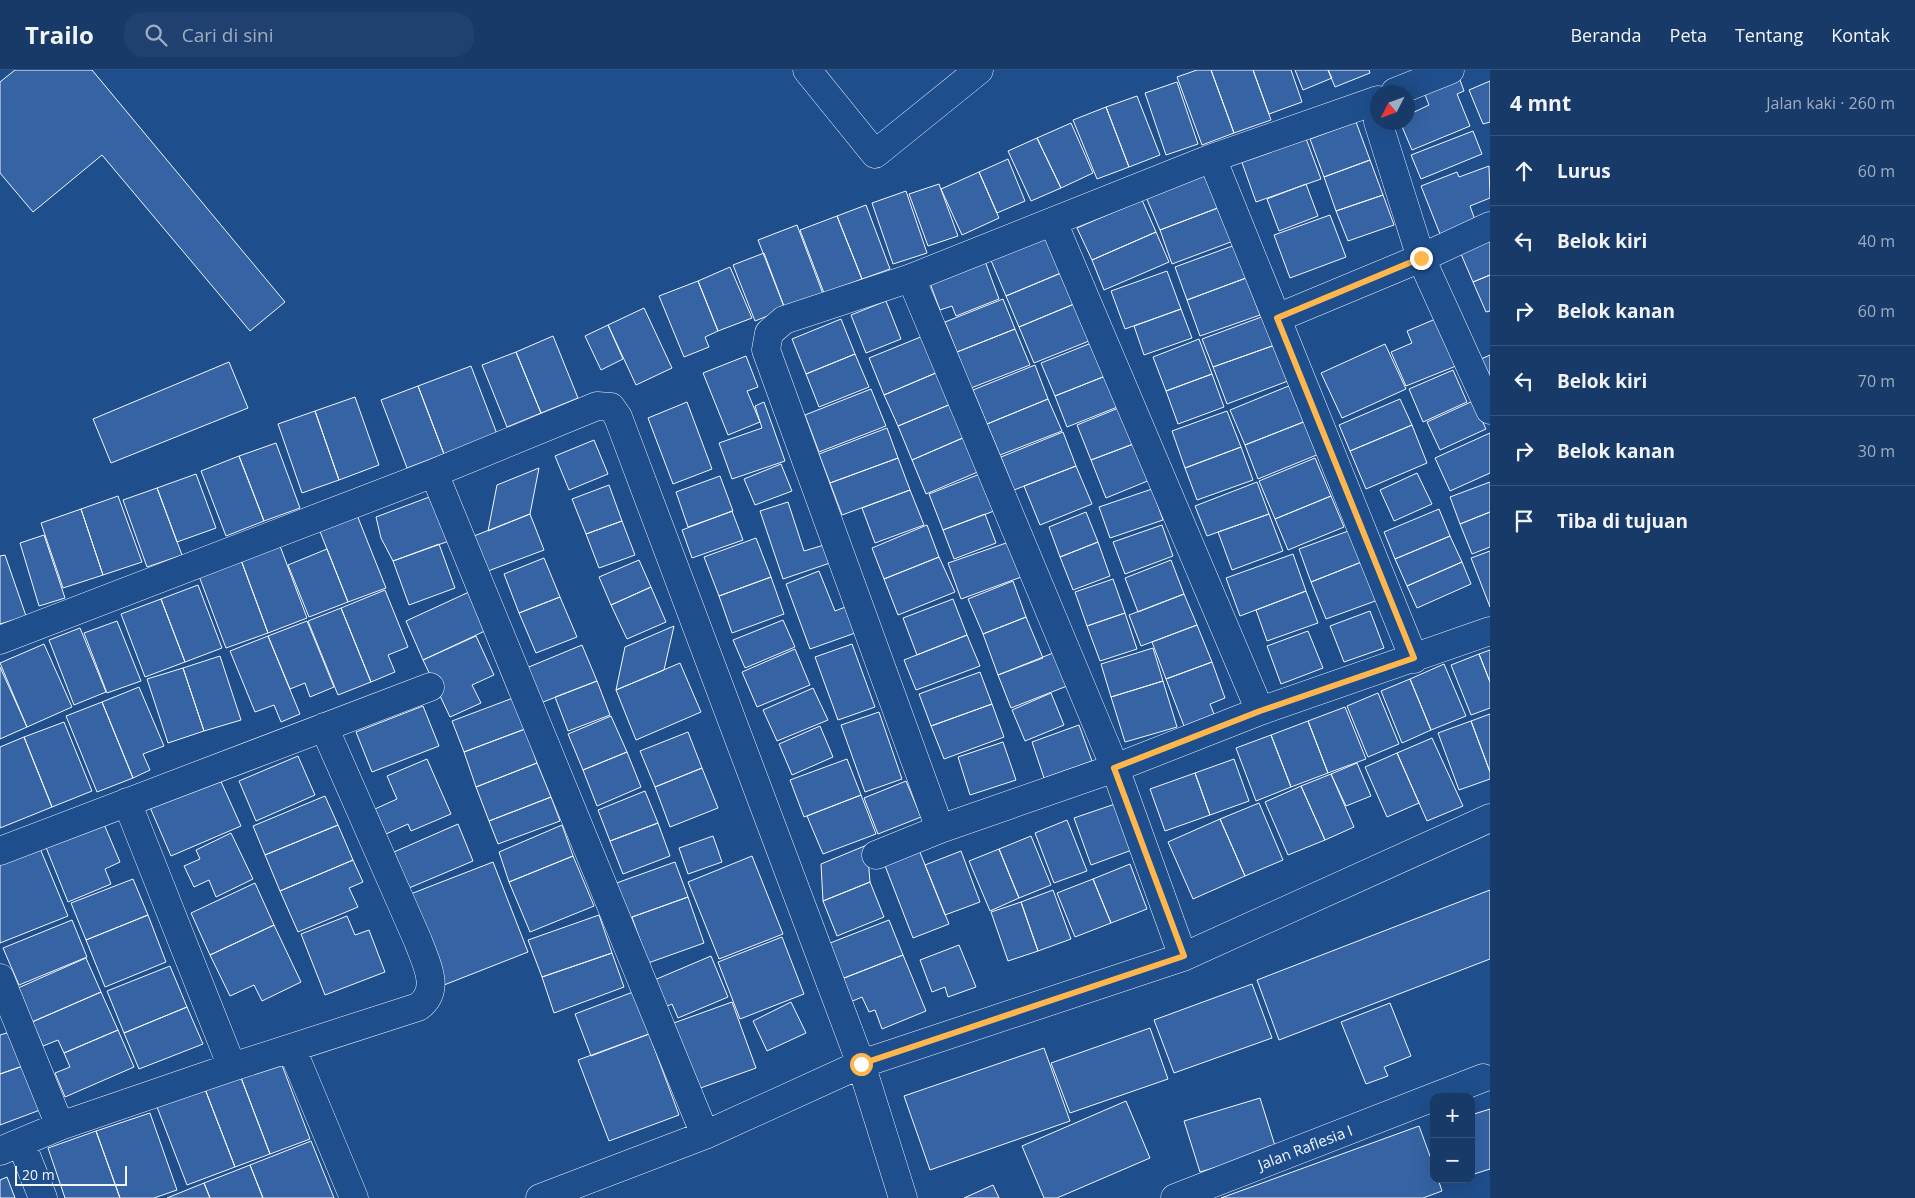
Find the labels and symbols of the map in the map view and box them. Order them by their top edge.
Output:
north arrow [1370,85,1415,130]
route end [1410,247,1433,270]
route start [850,1053,873,1076]
street label: Jalan Raflesia I [1253,1120,1355,1175]
scale bar [15,1163,128,1186]

